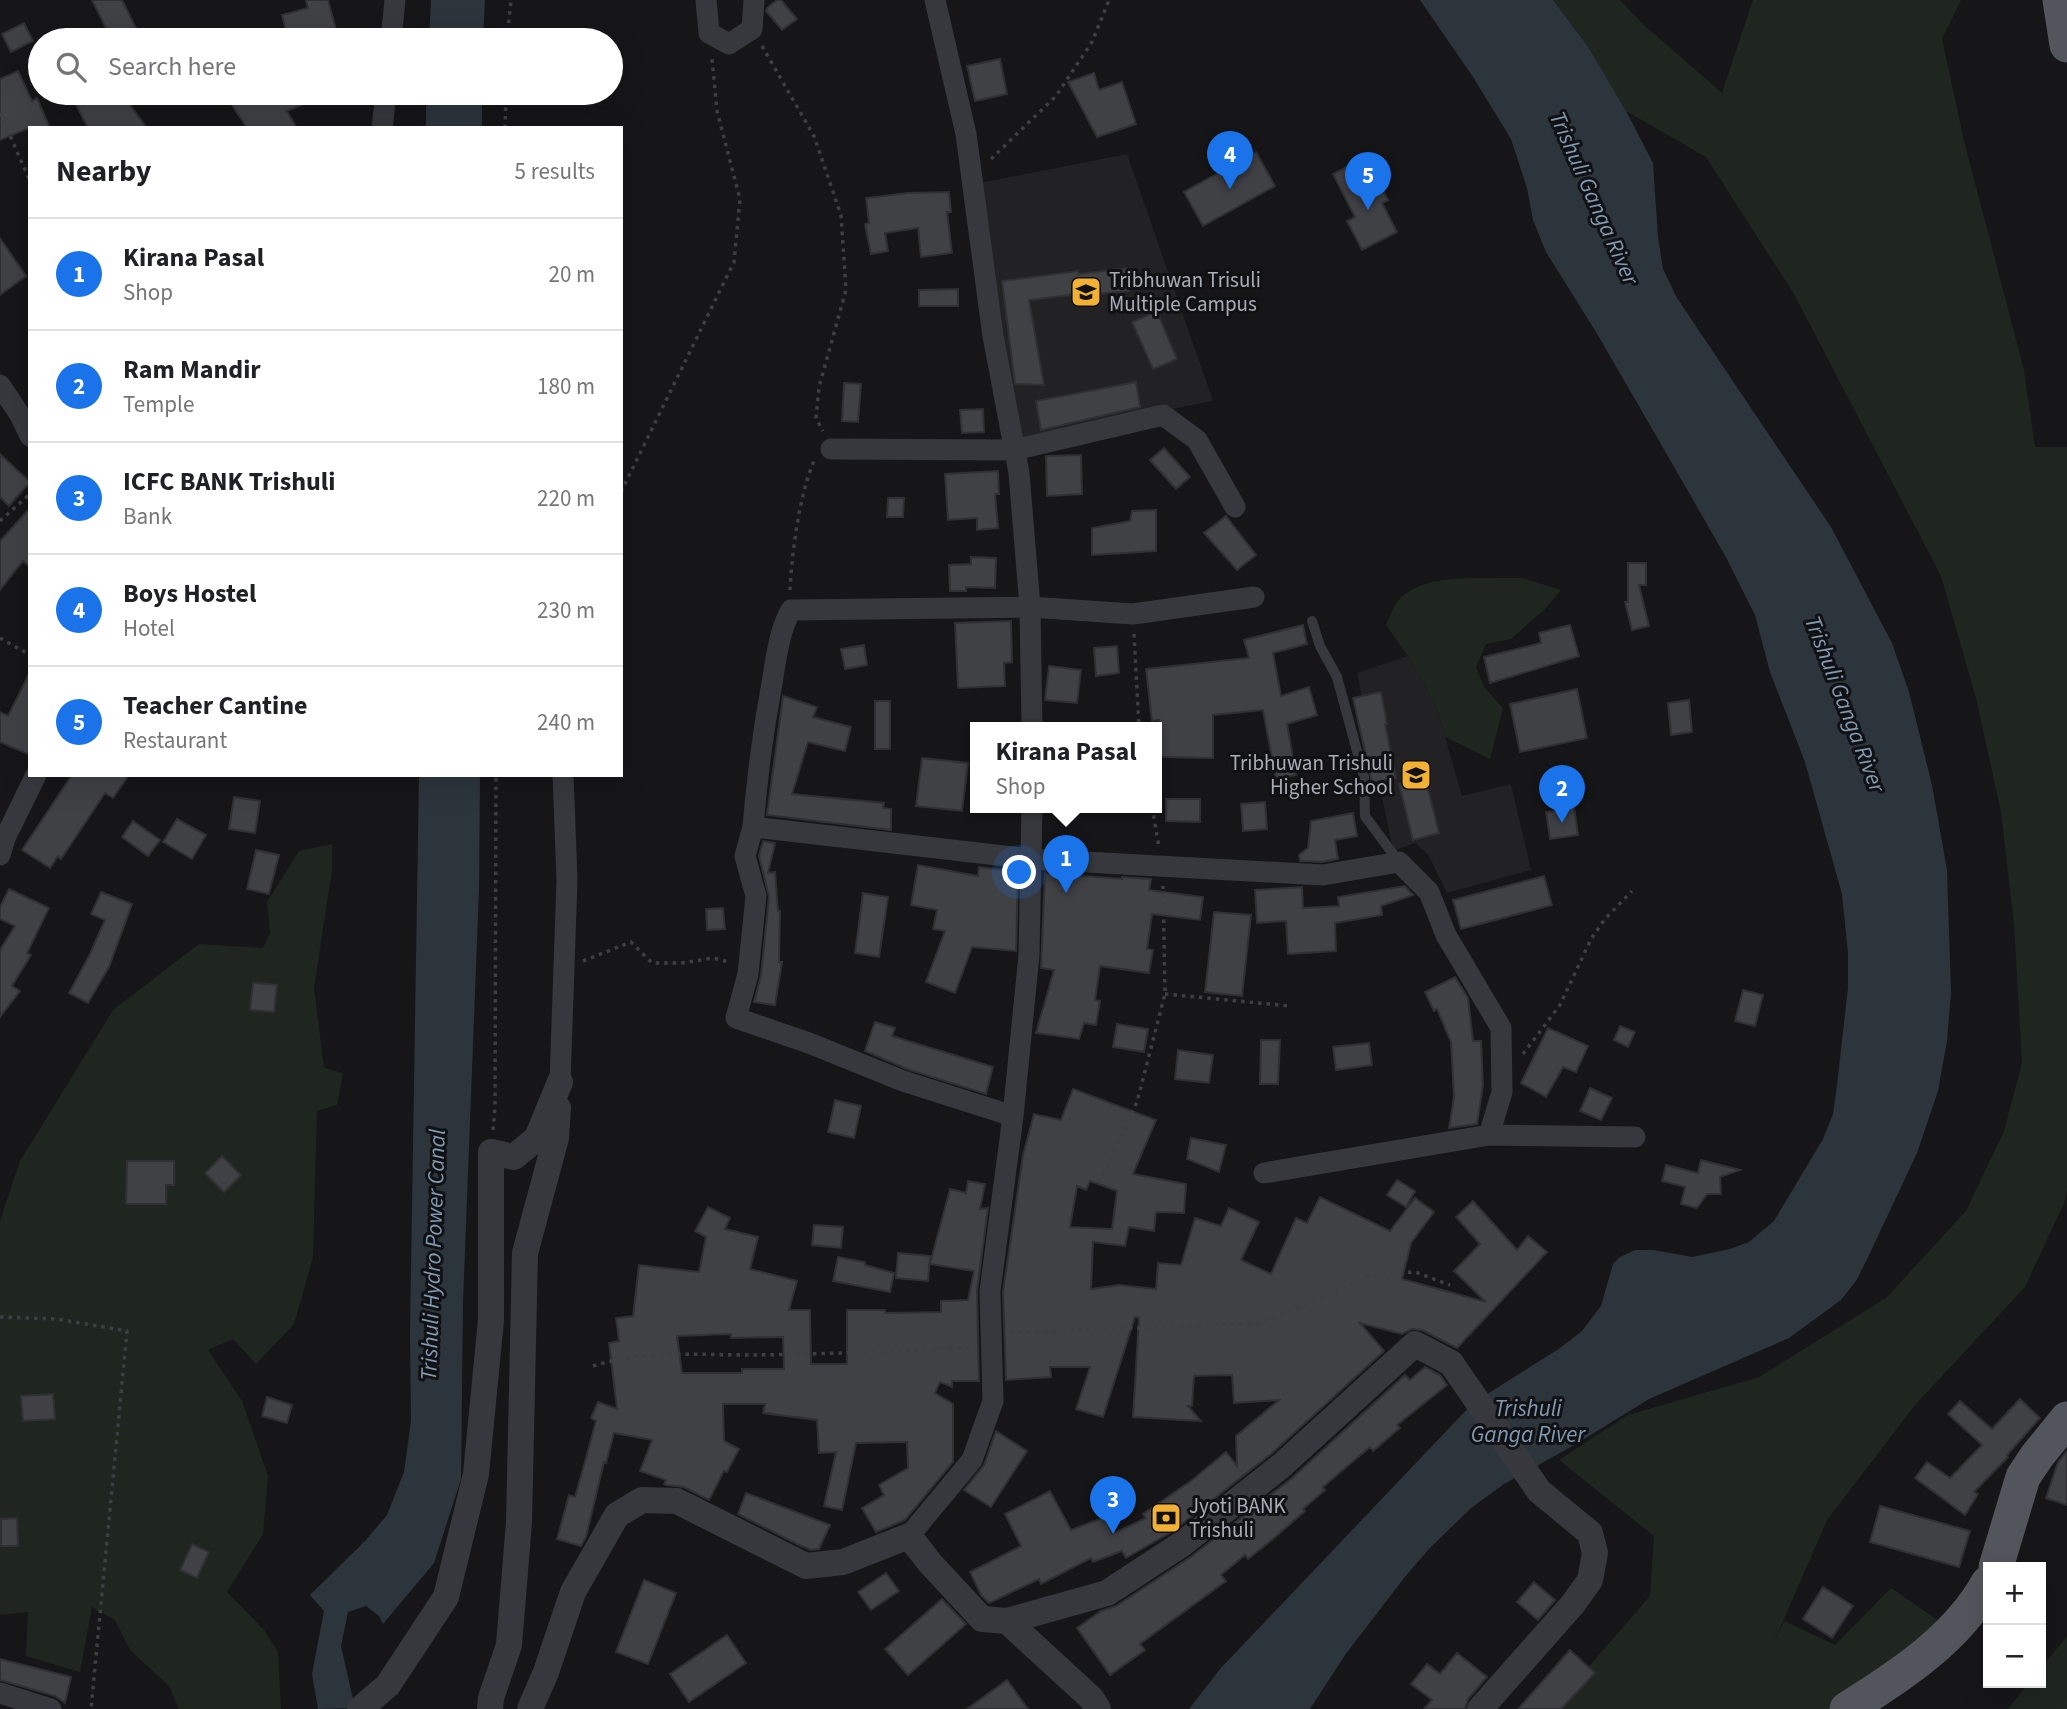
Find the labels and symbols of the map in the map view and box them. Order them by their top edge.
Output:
water label: Trishuli Ganga River [1541,106,1647,291]
pin: 4 [1207,131,1253,189]
pin: 5 [1345,152,1391,210]
place label: Tribhuwan Trisuli Multiple Campus [1109,265,1261,319]
school or university icon: Tribhuwan Trisuli Multiple Campus [1069,275,1103,309]
water label: Trishuli Ganga River [1796,611,1894,798]
place label: Tribhuwan Trishuli Higher School [1230,748,1393,802]
school or university icon: Tribhuwan Trishuli Higher School [1399,758,1433,792]
pin: 2 [1539,765,1585,823]
pin: 1 [1043,835,1089,893]
your location [1002,855,1036,889]
water label: Trishuli Hydro Power Canal [412,1128,454,1381]
water label: Trishuli Ganga River [1471,1392,1586,1451]
pin: 3 [1090,1476,1136,1534]
place label: Jyoti BANK Trishuli [1189,1491,1287,1545]
bank icon: Jyoti BANK Trishuli [1149,1501,1183,1535]

